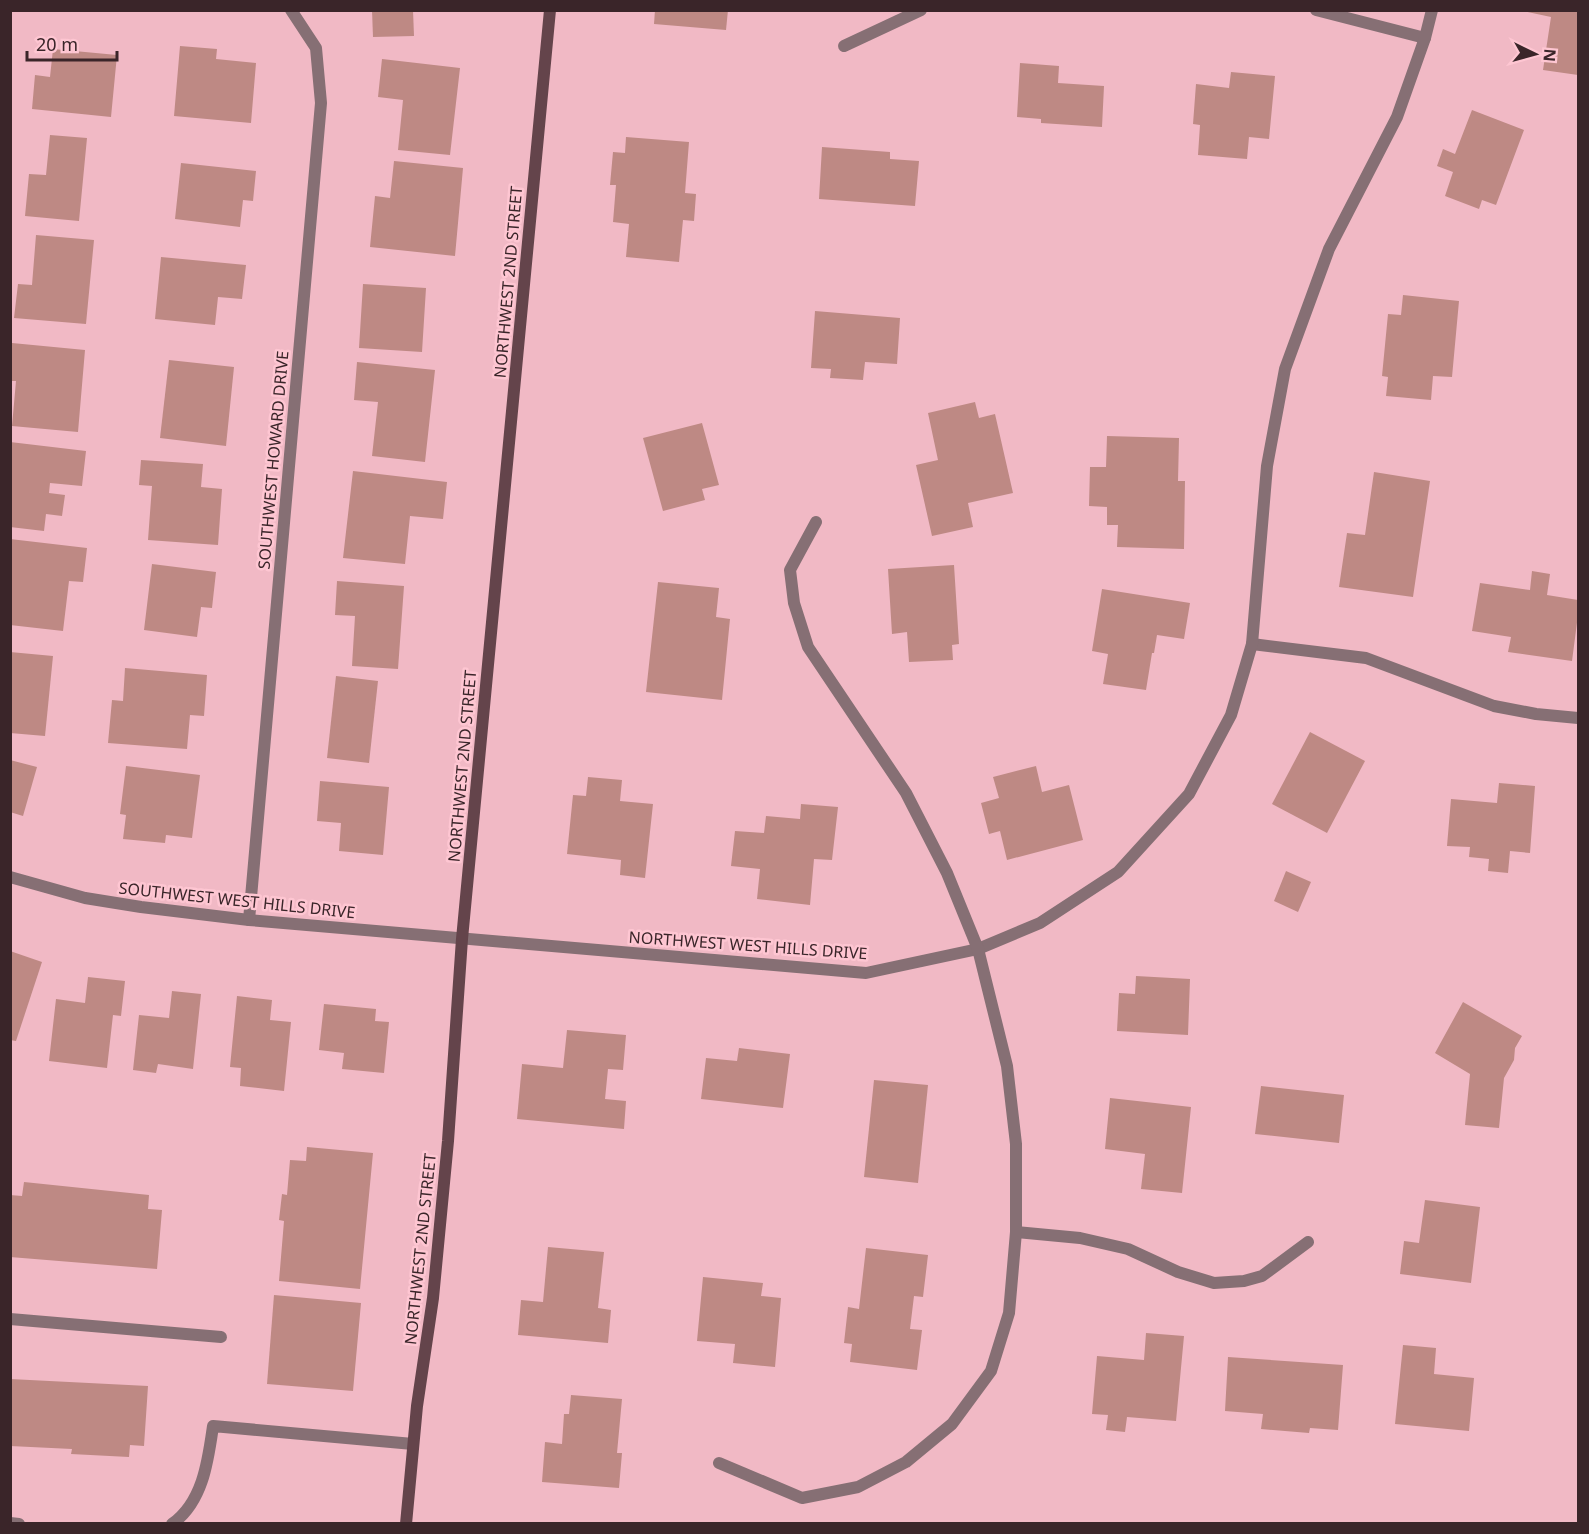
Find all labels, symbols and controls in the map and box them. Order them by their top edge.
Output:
scale bar [27,24,117,62]
north arrow [1505,24,1565,84]
text: 20 m [36,32,78,56]
text: N [1538,48,1561,63]
street label: NORTHWEST 2ND STREET [489,185,527,379]
street label: SOUTHWEST HOWARD DRIVE [252,350,294,570]
street label: NORTHWEST 2ND STREET [443,669,481,863]
street label: SOUTHWEST WEST HILLS DRIVE [118,877,356,923]
street label: NORTHWEST WEST HILLS DRIVE [628,926,868,964]
street label: NORTHWEST 2ND STREET [399,1152,441,1346]

